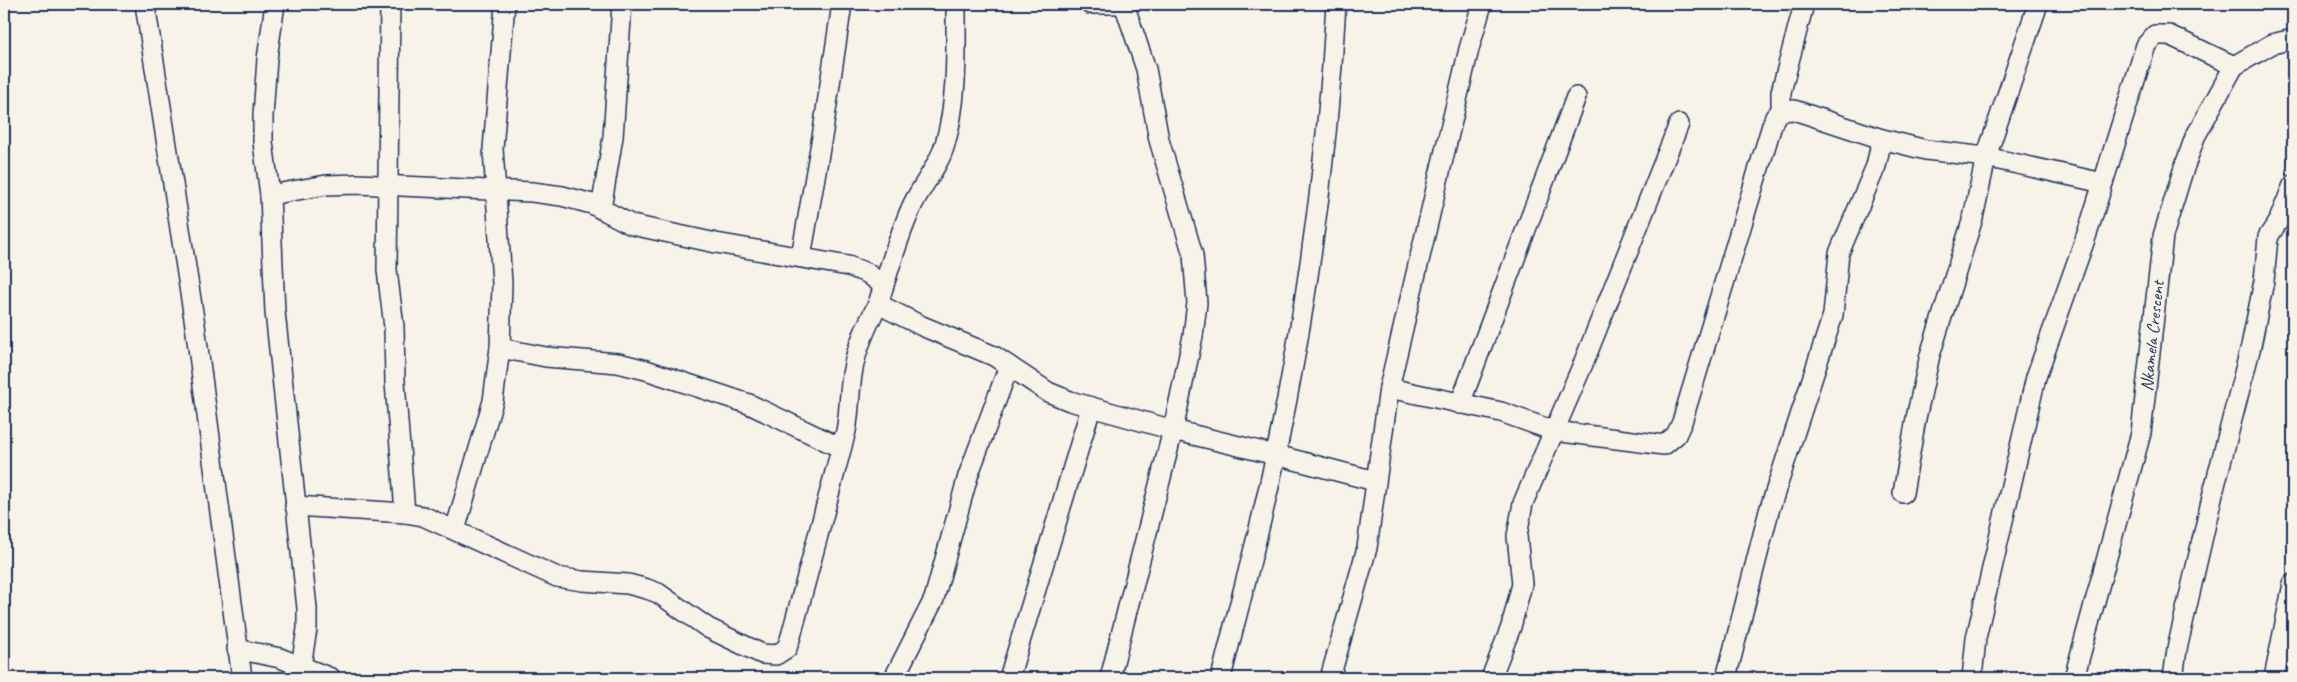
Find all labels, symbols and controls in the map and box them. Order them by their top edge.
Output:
street label: Nkamela Crescent [2135,278,2169,392]

